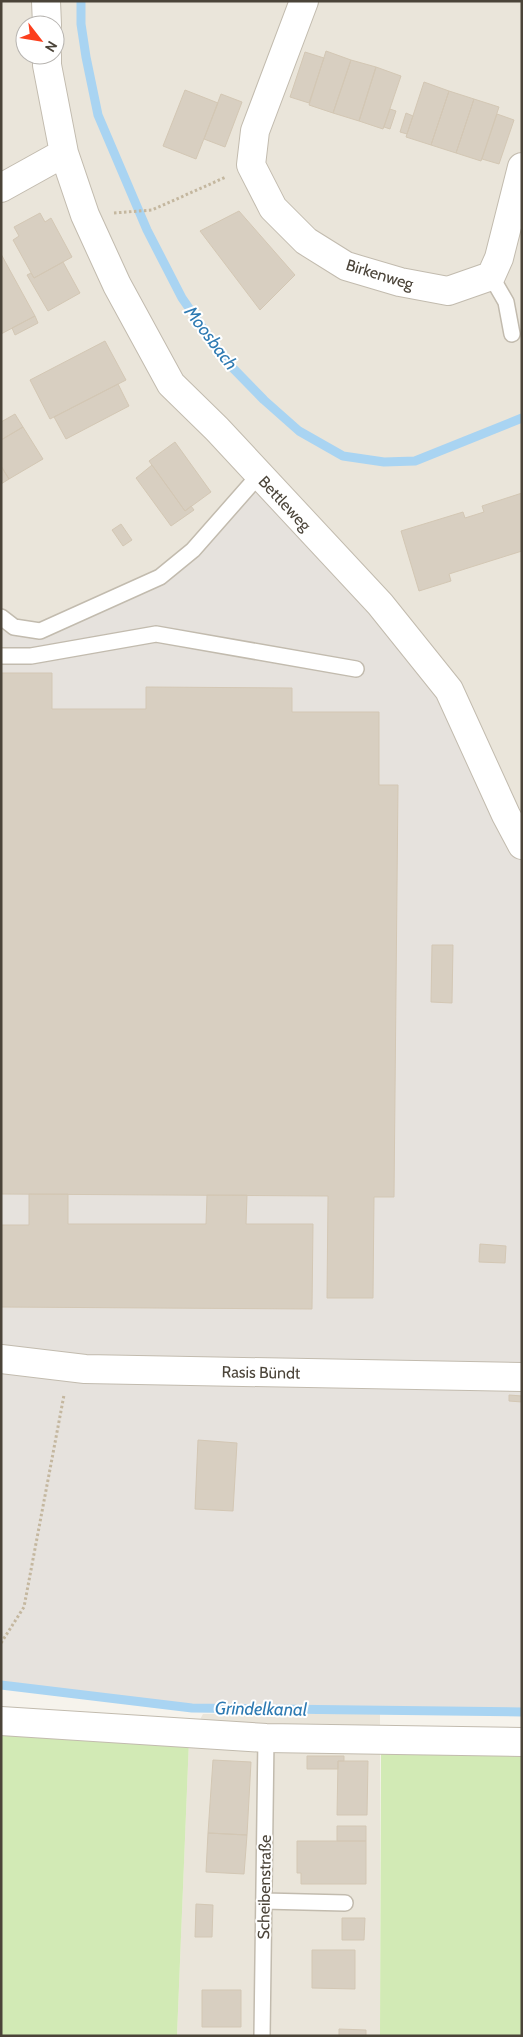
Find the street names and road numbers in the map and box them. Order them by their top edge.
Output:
street label: Birkenweg [344,255,417,294]
street label: Bettleweg [254,472,316,535]
street label: Rasis Bündt [222,1362,301,1383]
street label: Scheibenstraße [254,1834,275,1940]

